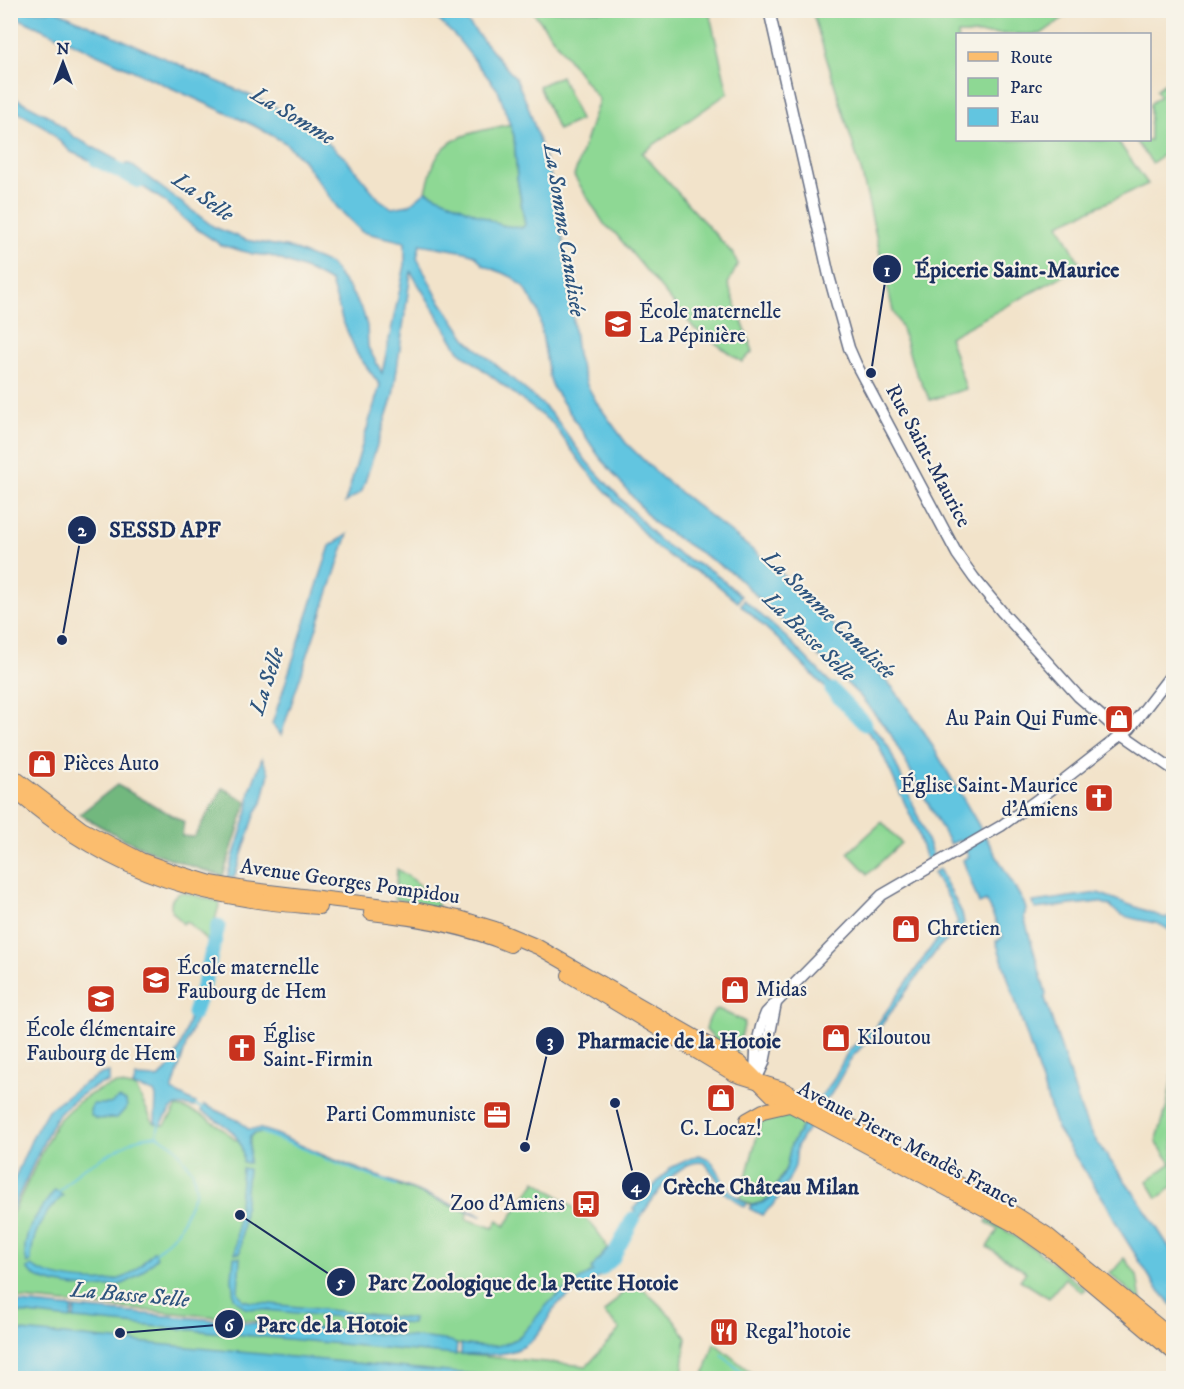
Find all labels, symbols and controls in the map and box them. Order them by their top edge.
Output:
north arrow [33,33,93,93]
legend [956,33,1151,141]
text: N [56,39,70,59]
text: Route [1010,47,1053,69]
text: Parc [1010,77,1043,99]
water label: La Somme [245,80,340,152]
text: Eau [1010,107,1039,129]
water label: La Somme Canalisée [537,140,591,319]
water label: La Selle [166,165,239,228]
callout: Épicerie Saint-Maurice [872,249,1131,289]
text: Épicerie Saint-Maurice [915,256,1119,284]
text: 1 [884,260,891,282]
place label: École maternelle La Pépinière [639,298,782,349]
school or university icon: École maternelle La Pépinière [602,308,634,340]
street label: Rue Saint-Maurice [879,380,977,532]
callout: SESSD APF [67,510,233,550]
text: SESSD APF [109,517,221,544]
text: 2 [78,520,88,542]
water label: La Somme Canalisée [755,543,901,686]
water label: La Basse Selle [756,585,861,688]
water label: La Selle [243,644,291,720]
shop icon: Au Pain Qui Fume [1103,703,1135,735]
place label: Au Pain Qui Fume [946,706,1098,732]
shop icon: Pièces Auto [26,748,58,780]
place label: Pièces Auto [63,751,159,777]
place label: Église Saint-Maurice d'Amiens [900,772,1078,823]
church icon: Église Saint-Maurice d'Amiens [1083,782,1115,814]
street label: Avenue Georges Pompidou [239,854,461,910]
shop icon: Chretien [890,913,922,945]
place label: Chretien [927,916,1000,942]
place label: École maternelle Faubourg de Hem [177,954,327,1005]
school or university icon: École maternelle Faubourg de Hem [140,964,172,996]
shop icon: Midas [719,974,751,1006]
place label: Midas [756,977,807,1003]
school or university icon: École élémentaire Faubourg de Hem [85,983,117,1015]
place label: École élémentaire Faubourg de Hem [26,1016,176,1067]
callout: Pharmacie de la Hotoie [535,1021,793,1061]
place label: Église Saint-Firmin [263,1022,373,1073]
shop icon: Kiloutou [820,1022,852,1054]
place label: Kiloutou [857,1025,931,1051]
text: Pharmacie de la Hotoie [577,1028,781,1055]
text: 3 [547,1031,554,1053]
church icon: Église Saint-Firmin [226,1032,258,1064]
street label: Avenue Pierre Mendès France [793,1076,1023,1215]
shop icon: C. Locaz! [705,1082,737,1114]
office icon: Parti Communiste [481,1099,513,1131]
place label: Parti Communiste [326,1102,476,1128]
place label: C. Locaz! [680,1116,762,1142]
callout: Crèche Château Milan [621,1166,871,1206]
text: Crèche Château Milan [663,1174,860,1201]
text: 4 [630,1176,642,1198]
bus stop icon: Zoo d'Amiens [570,1188,602,1220]
place label: Zoo d'Amiens [450,1191,565,1217]
callout: Parc Zoologique de la Petite Hotoie [326,1262,690,1302]
text: Parc Zoologique de la Petite Hotoie [368,1270,678,1297]
text: 5 [336,1272,346,1294]
water label: La Basse Selle [68,1276,191,1314]
callout: Parc de la Hotoie [214,1304,419,1344]
text: Parc de la Hotoie [256,1312,408,1339]
text: 6 [224,1315,235,1337]
restaurant icon: Regal'hotoie [708,1316,740,1348]
place label: Regal'hotoie [745,1319,851,1345]

